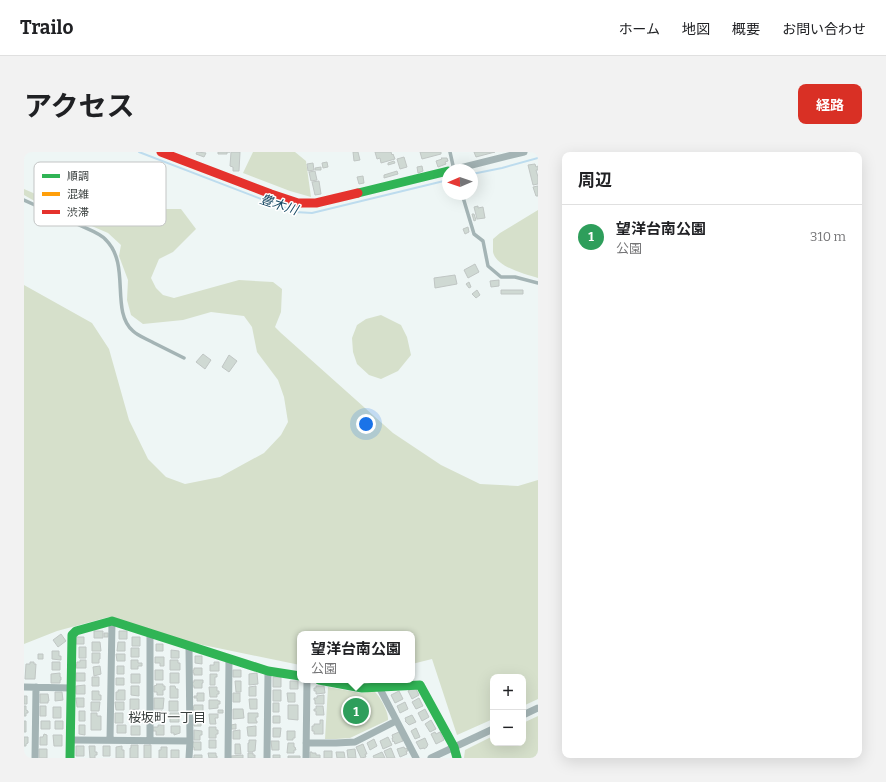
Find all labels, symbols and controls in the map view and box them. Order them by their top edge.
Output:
text: Trailo [20,16,73,39]
text: ホーム [618,21,660,38]
text: 地図 [682,21,710,38]
text: 概要 [732,21,760,38]
text: お問い合わせ [782,21,866,38]
button: 経路 [798,84,862,124]
text: アクセス [24,90,135,123]
legend [34,162,166,226]
north arrow [442,164,478,200]
text: 順調 [67,170,89,183]
text: 周辺 [578,170,612,191]
text: 混雑 [67,188,89,201]
water label: 豊木川 [258,191,302,218]
text: 渋滞 [67,206,89,219]
text: 望洋台南公園 [616,220,706,238]
text: 1 [588,229,594,244]
text: 310 m [810,229,846,244]
text: 公園 [616,241,642,256]
your location [356,414,376,434]
popup [297,631,415,683]
text: 望洋台南公園 [311,640,401,658]
text: 公園 [311,661,337,676]
map controls [490,674,526,746]
button: + [490,674,526,710]
pin: 1 [343,696,369,726]
district label: 桜坂町一丁目 [128,710,206,725]
button: − [490,710,526,746]

